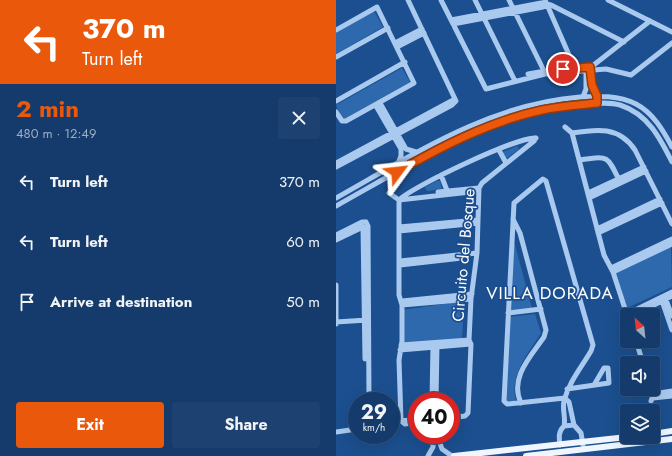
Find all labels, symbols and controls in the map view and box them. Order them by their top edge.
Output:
text: 370 m [82,8,166,49]
icon: left [16,16,68,68]
text: Turn left [82,46,142,72]
pin [546,52,580,86]
icon: arrive [552,58,574,80]
text: 2 min [16,91,79,126]
button: close [278,97,320,139]
text: 480 m · 12:49 [16,124,96,143]
position arrow [376,151,418,193]
icon: left [16,171,38,193]
text: Turn left [50,171,108,193]
text: 370 m [279,171,320,193]
street label: Circuito del Bosque [446,187,481,323]
icon: left [16,231,38,253]
text: Turn left [50,231,108,253]
text: 60 m [286,231,320,253]
district label: VILLA DORADA [486,281,614,305]
icon: arrive [16,291,38,313]
text: Arrive at destination [50,291,192,313]
text: 50 m [286,291,320,313]
north arrow [620,308,660,348]
map controls [620,308,660,444]
button: sound [620,356,660,396]
speed limit sign: 40 [408,392,460,444]
text: 29 [361,398,387,427]
button: Exit [16,402,164,448]
button: Share [172,402,320,448]
button: layers [620,404,660,444]
text: km/h [363,420,385,435]

